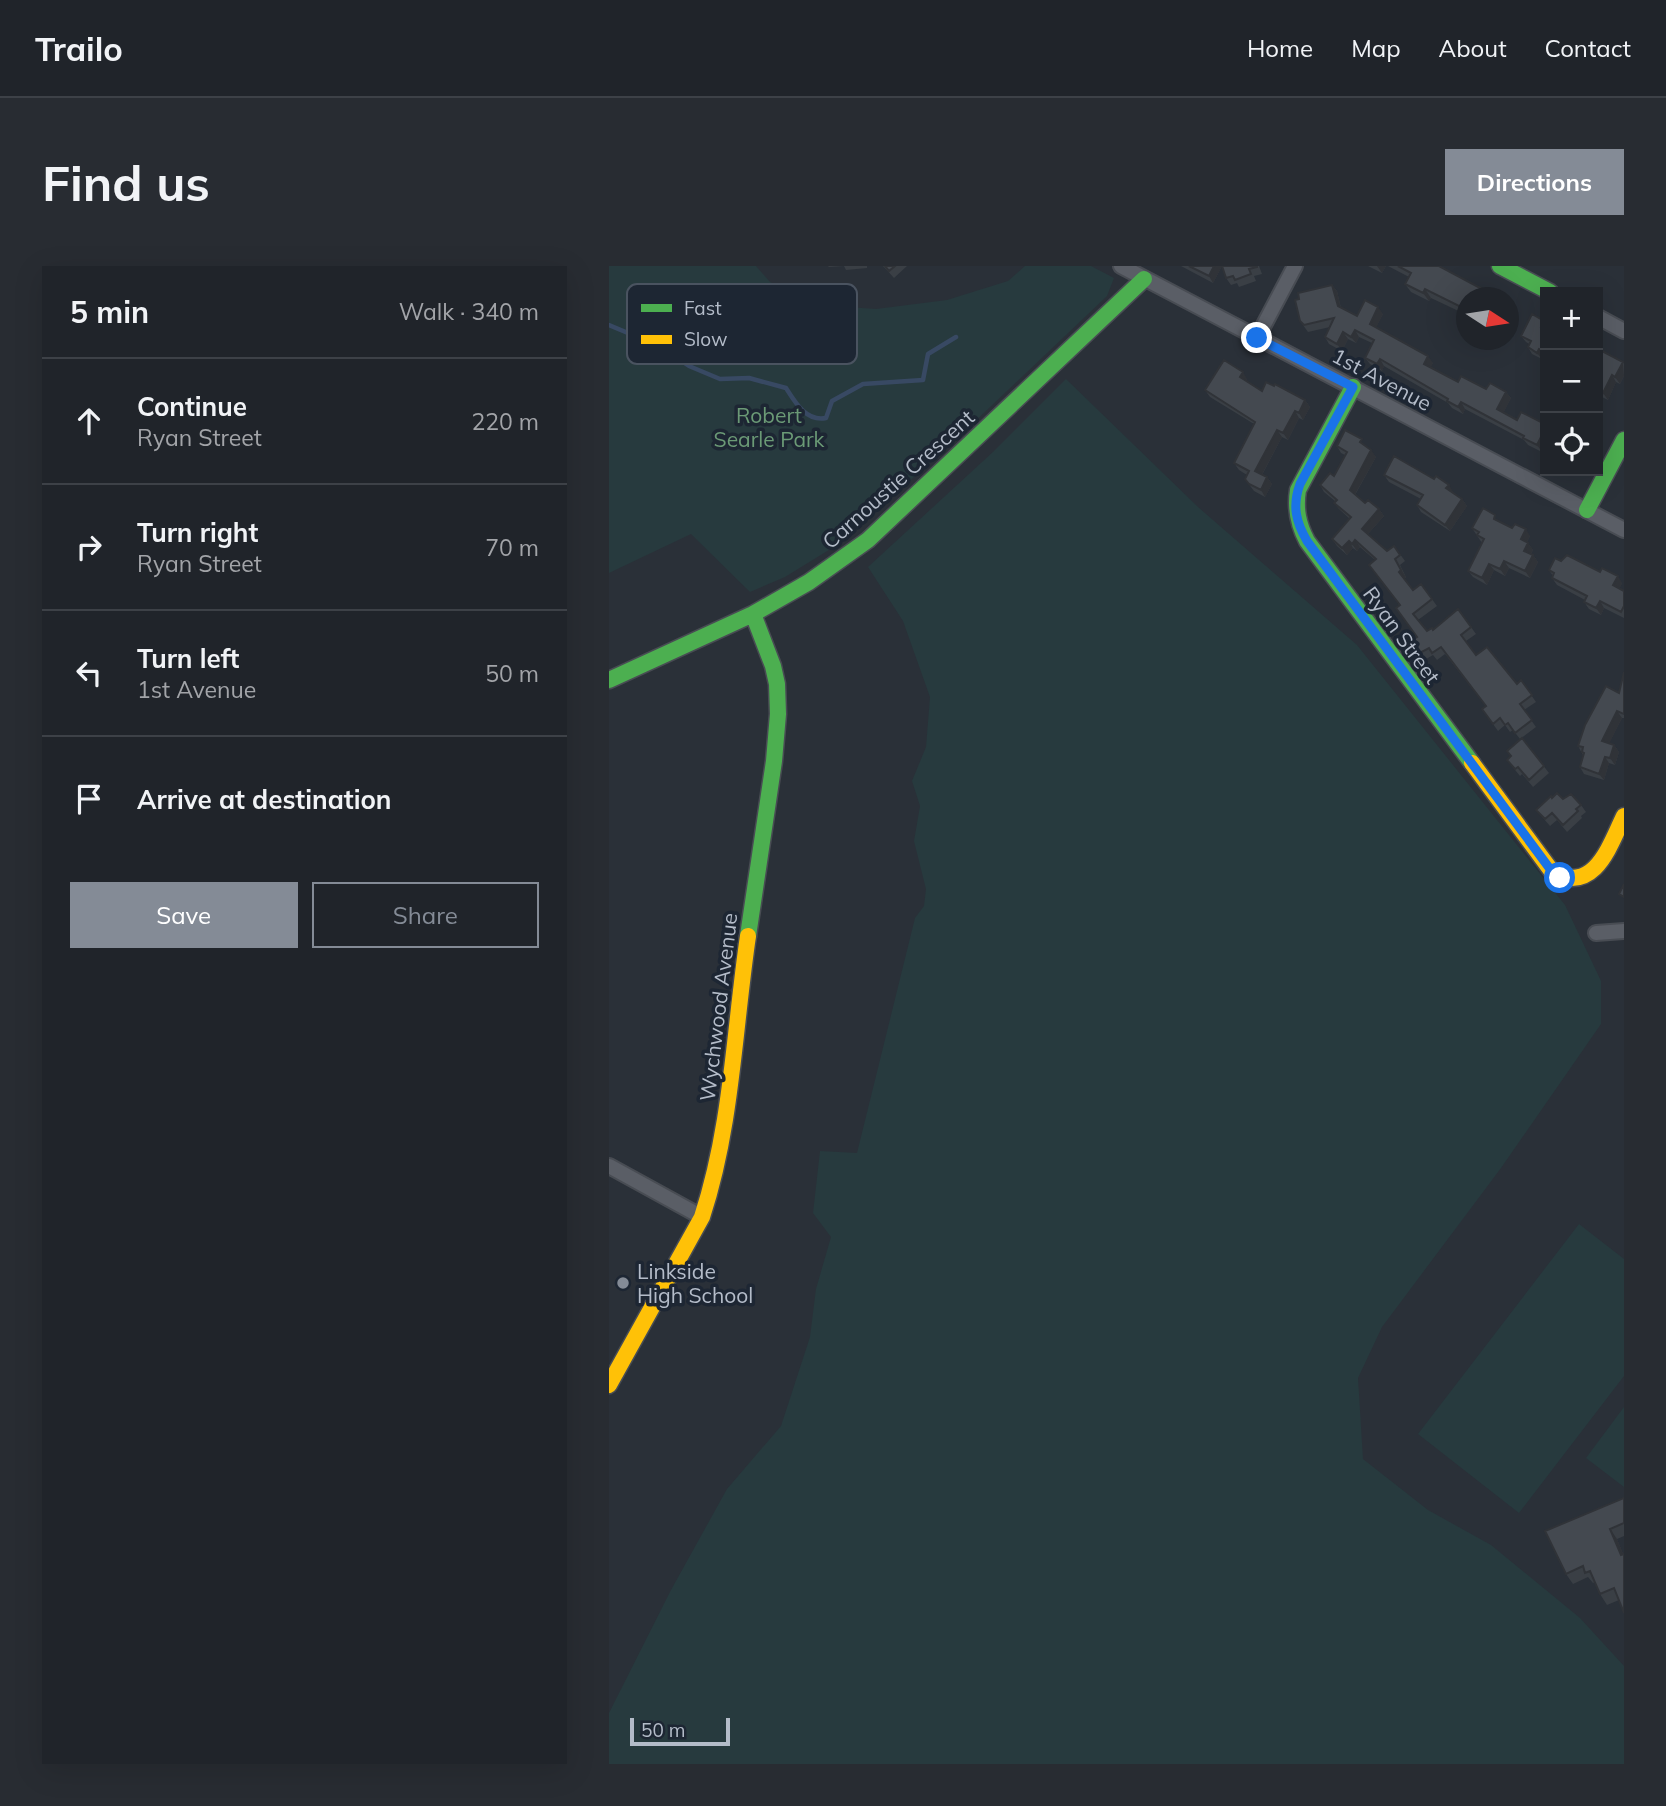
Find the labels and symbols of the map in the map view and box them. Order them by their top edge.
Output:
legend [627,284,857,364]
north arrow [1456,287,1519,350]
text: Fast [684,296,722,320]
route end [1241,322,1272,353]
text: Slow [684,327,728,351]
street label: 1st Avenue [1328,342,1436,416]
park label: Robert Searle Park [714,402,825,452]
street label: Carnoustie Crescent [817,404,979,554]
street label: Ryan Street [1358,581,1446,689]
route start [1544,862,1575,893]
street label: Wychwood Avenue [694,911,742,1103]
place label: Linkside High School [637,1258,753,1308]
marker: Linkside High School [615,1275,631,1291]
scale bar [630,1715,730,1747]

